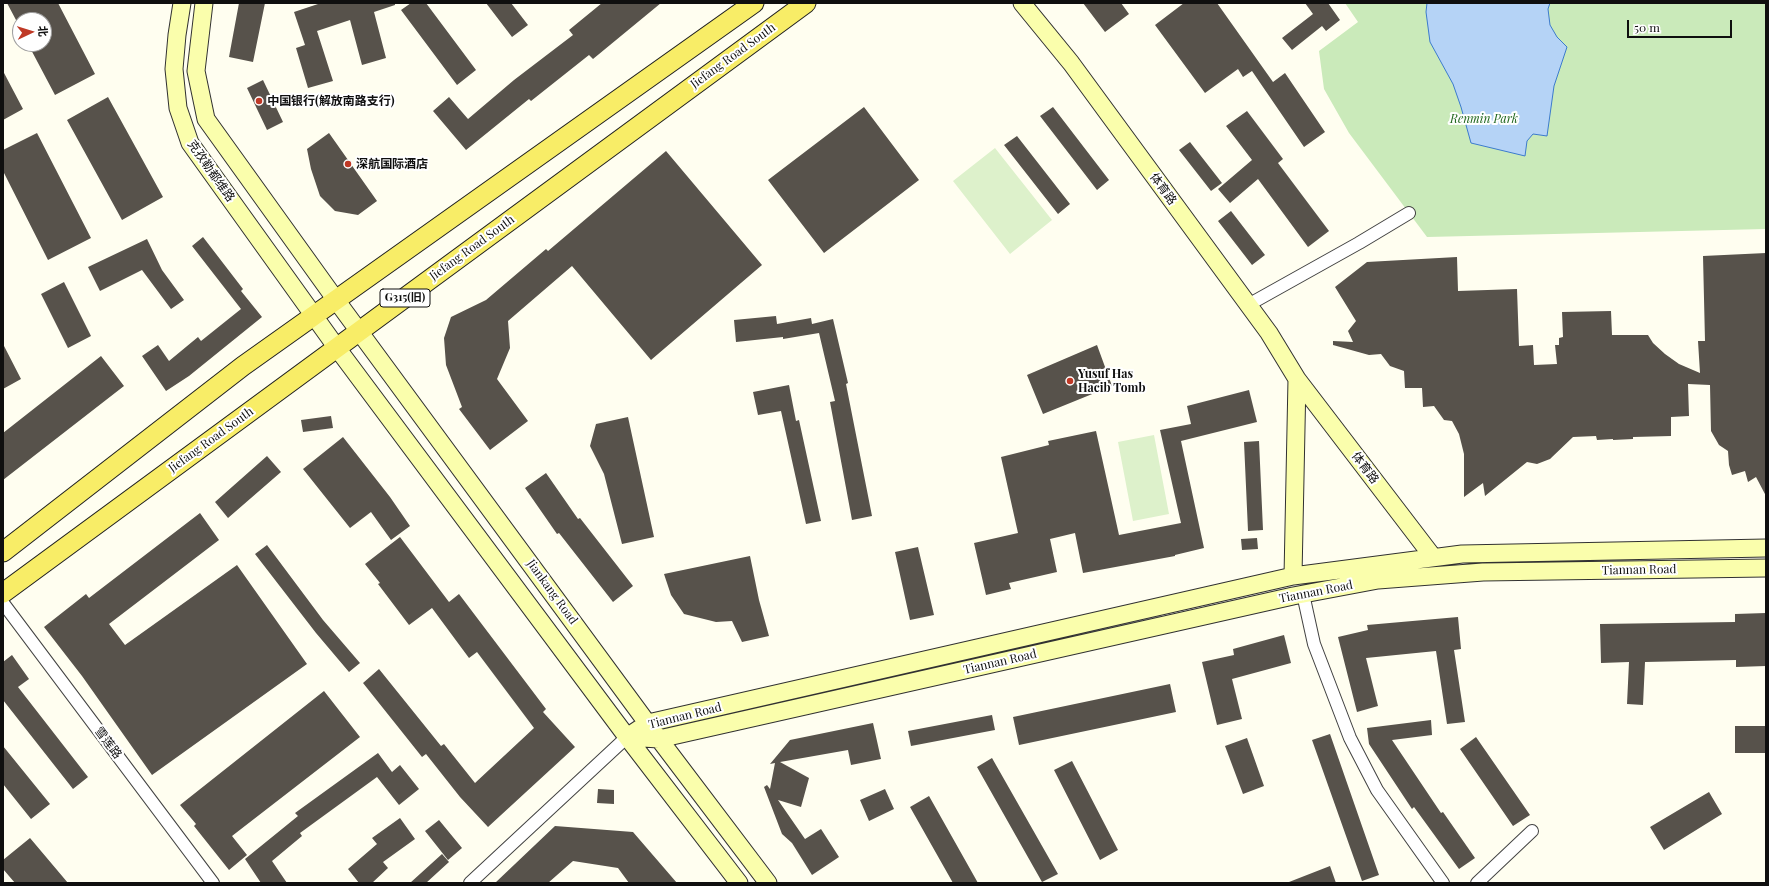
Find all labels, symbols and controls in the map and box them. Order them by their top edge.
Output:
north arrow [12,12,52,52]
scale bar [1629,12,1734,38]
text: 50 m [1634,19,1660,35]
street label: Jiefang Road South [688,20,778,92]
text: 北 [36,25,51,37]
place label: 中国银行(解放南路支行) [267,94,395,108]
marker: 中国银行(解放南路支行) [254,96,264,106]
park label: Renmin Park [1450,112,1518,126]
street label: 克孜勒都维路 [184,137,238,205]
place label: 深航国际酒店 [356,157,428,171]
marker: 深航国际酒店 [343,159,353,169]
street label: 体育路 [1147,170,1179,208]
street label: Jiefang Road South [427,212,517,284]
road number: G315(旧) [380,289,430,307]
place label: Yusuf Has Hacib Tomb [1078,367,1145,395]
marker: Yusuf Has Hacib Tomb [1065,376,1075,386]
street label: Jiefang Road South [166,404,256,476]
street label: 体育路 [1348,449,1382,487]
street label: Jiankang Road [524,557,580,627]
street label: Tiannan Road [1602,562,1676,578]
street label: Tiannan Road [1278,578,1354,606]
street label: Tiannan Road [962,647,1038,677]
street label: Tiannan Road [647,700,723,732]
street label: 雪莲路 [91,724,125,762]

